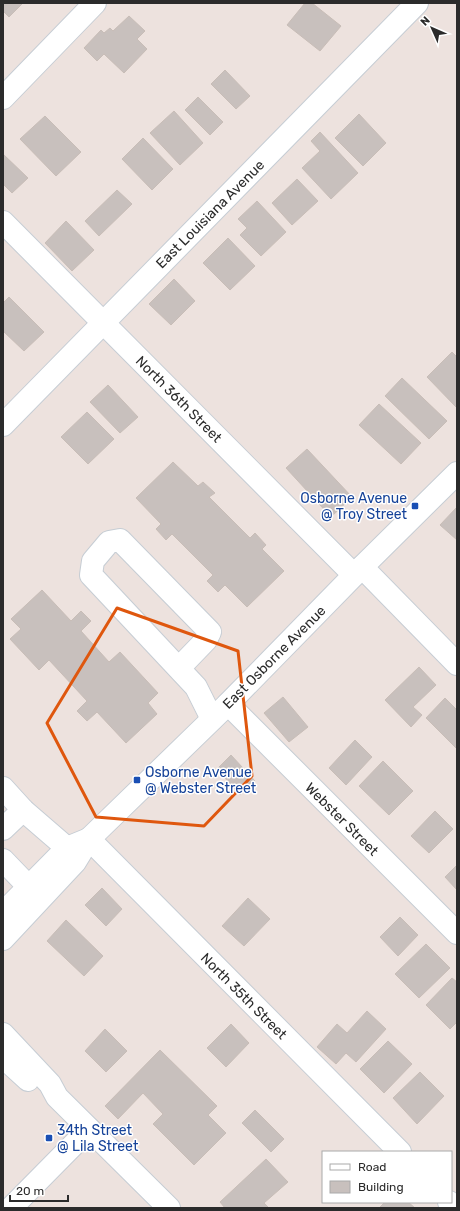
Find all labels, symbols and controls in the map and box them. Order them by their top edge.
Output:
north arrow [412,8,452,48]
text: N [418,14,433,29]
street label: East Louisiana Avenue [153,156,268,272]
street label: North 36th Street [132,353,226,446]
place label: Osborne Avenue @ Troy Street [300,490,408,523]
marker: Osborne Avenue @ Troy Street [410,501,420,511]
street label: East Osborne Avenue [219,602,330,712]
place label: Osborne Avenue @ Webster Street [145,764,257,797]
marker: Osborne Avenue @ Webster Street [132,775,142,785]
street label: Webster Street [302,779,382,860]
street label: North 35th Street [197,950,291,1043]
place label: 34th Street @ Lila Street [57,1122,139,1155]
marker: 34th Street @ Lila Street [44,1133,54,1143]
legend [322,1151,452,1203]
text: Road [358,1160,386,1174]
scale bar [10,1177,68,1203]
text: Building [358,1180,404,1194]
text: 20 m [16,1184,44,1198]

